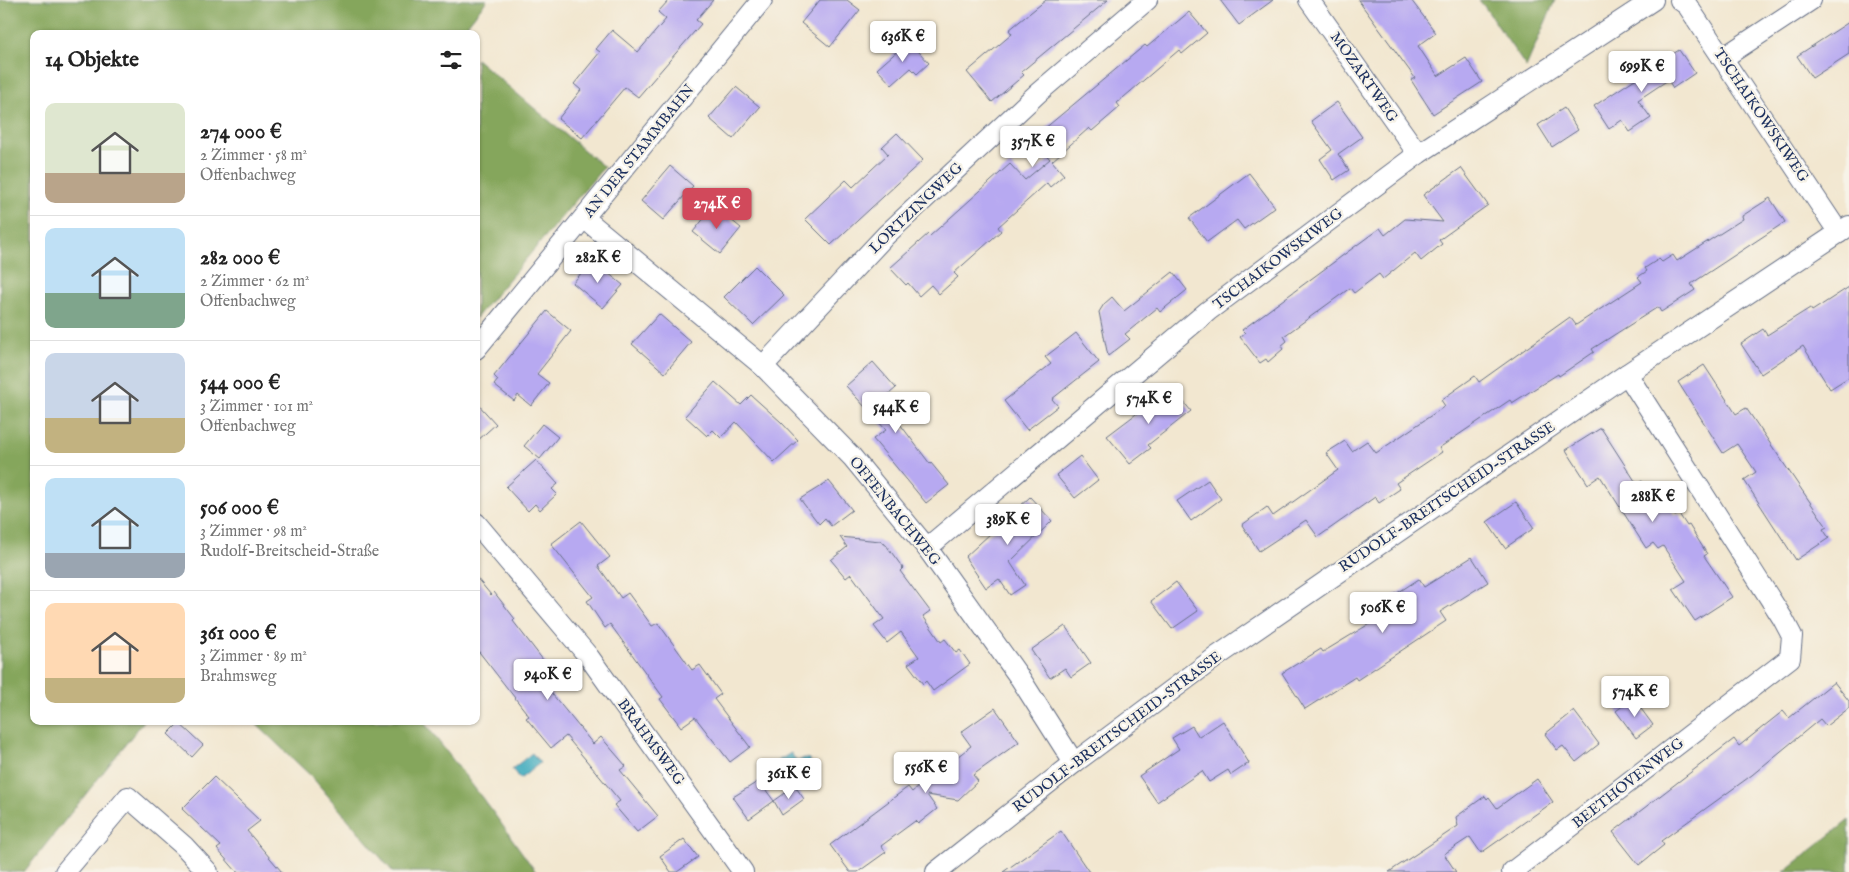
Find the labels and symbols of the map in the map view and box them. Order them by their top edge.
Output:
pin: 636K € [862,20,944,63]
street label: MOZARTWEG [1326,28,1402,126]
street label: TSCHAIKOWSKIWEG [1709,44,1813,186]
pin: 699K € [1601,51,1683,93]
street label: AN DER STAMMBAHN [579,81,699,222]
pin: 357K € [992,126,1074,168]
street label: LORTZINGWEG [865,158,967,258]
pin: 274K € [676,188,758,230]
street label: TSCHAIKOWSKIWEG [1209,204,1347,314]
pin: 282K € [557,242,639,284]
pin: 574K € [1108,382,1190,425]
pin: 544K € [855,392,937,434]
street label: RUDOLF-BREITSCHEID-STRASSE [1335,417,1559,577]
street label: OFFENBACHWEG [845,453,945,569]
pin: 288K € [1612,480,1694,523]
pin: 389K € [967,504,1049,546]
pin: 506K € [1342,592,1424,634]
street label: RUDOLF-BREITSCHEID-STRASSE [1009,647,1225,817]
pin: 940K € [507,658,589,701]
pin: 574K € [1594,676,1676,718]
street label: BRAHMSWEG [613,695,689,789]
street label: BEETHOVENWEG [1568,733,1688,832]
pin: 556K € [885,752,967,794]
pin: 361K € [748,758,830,800]

